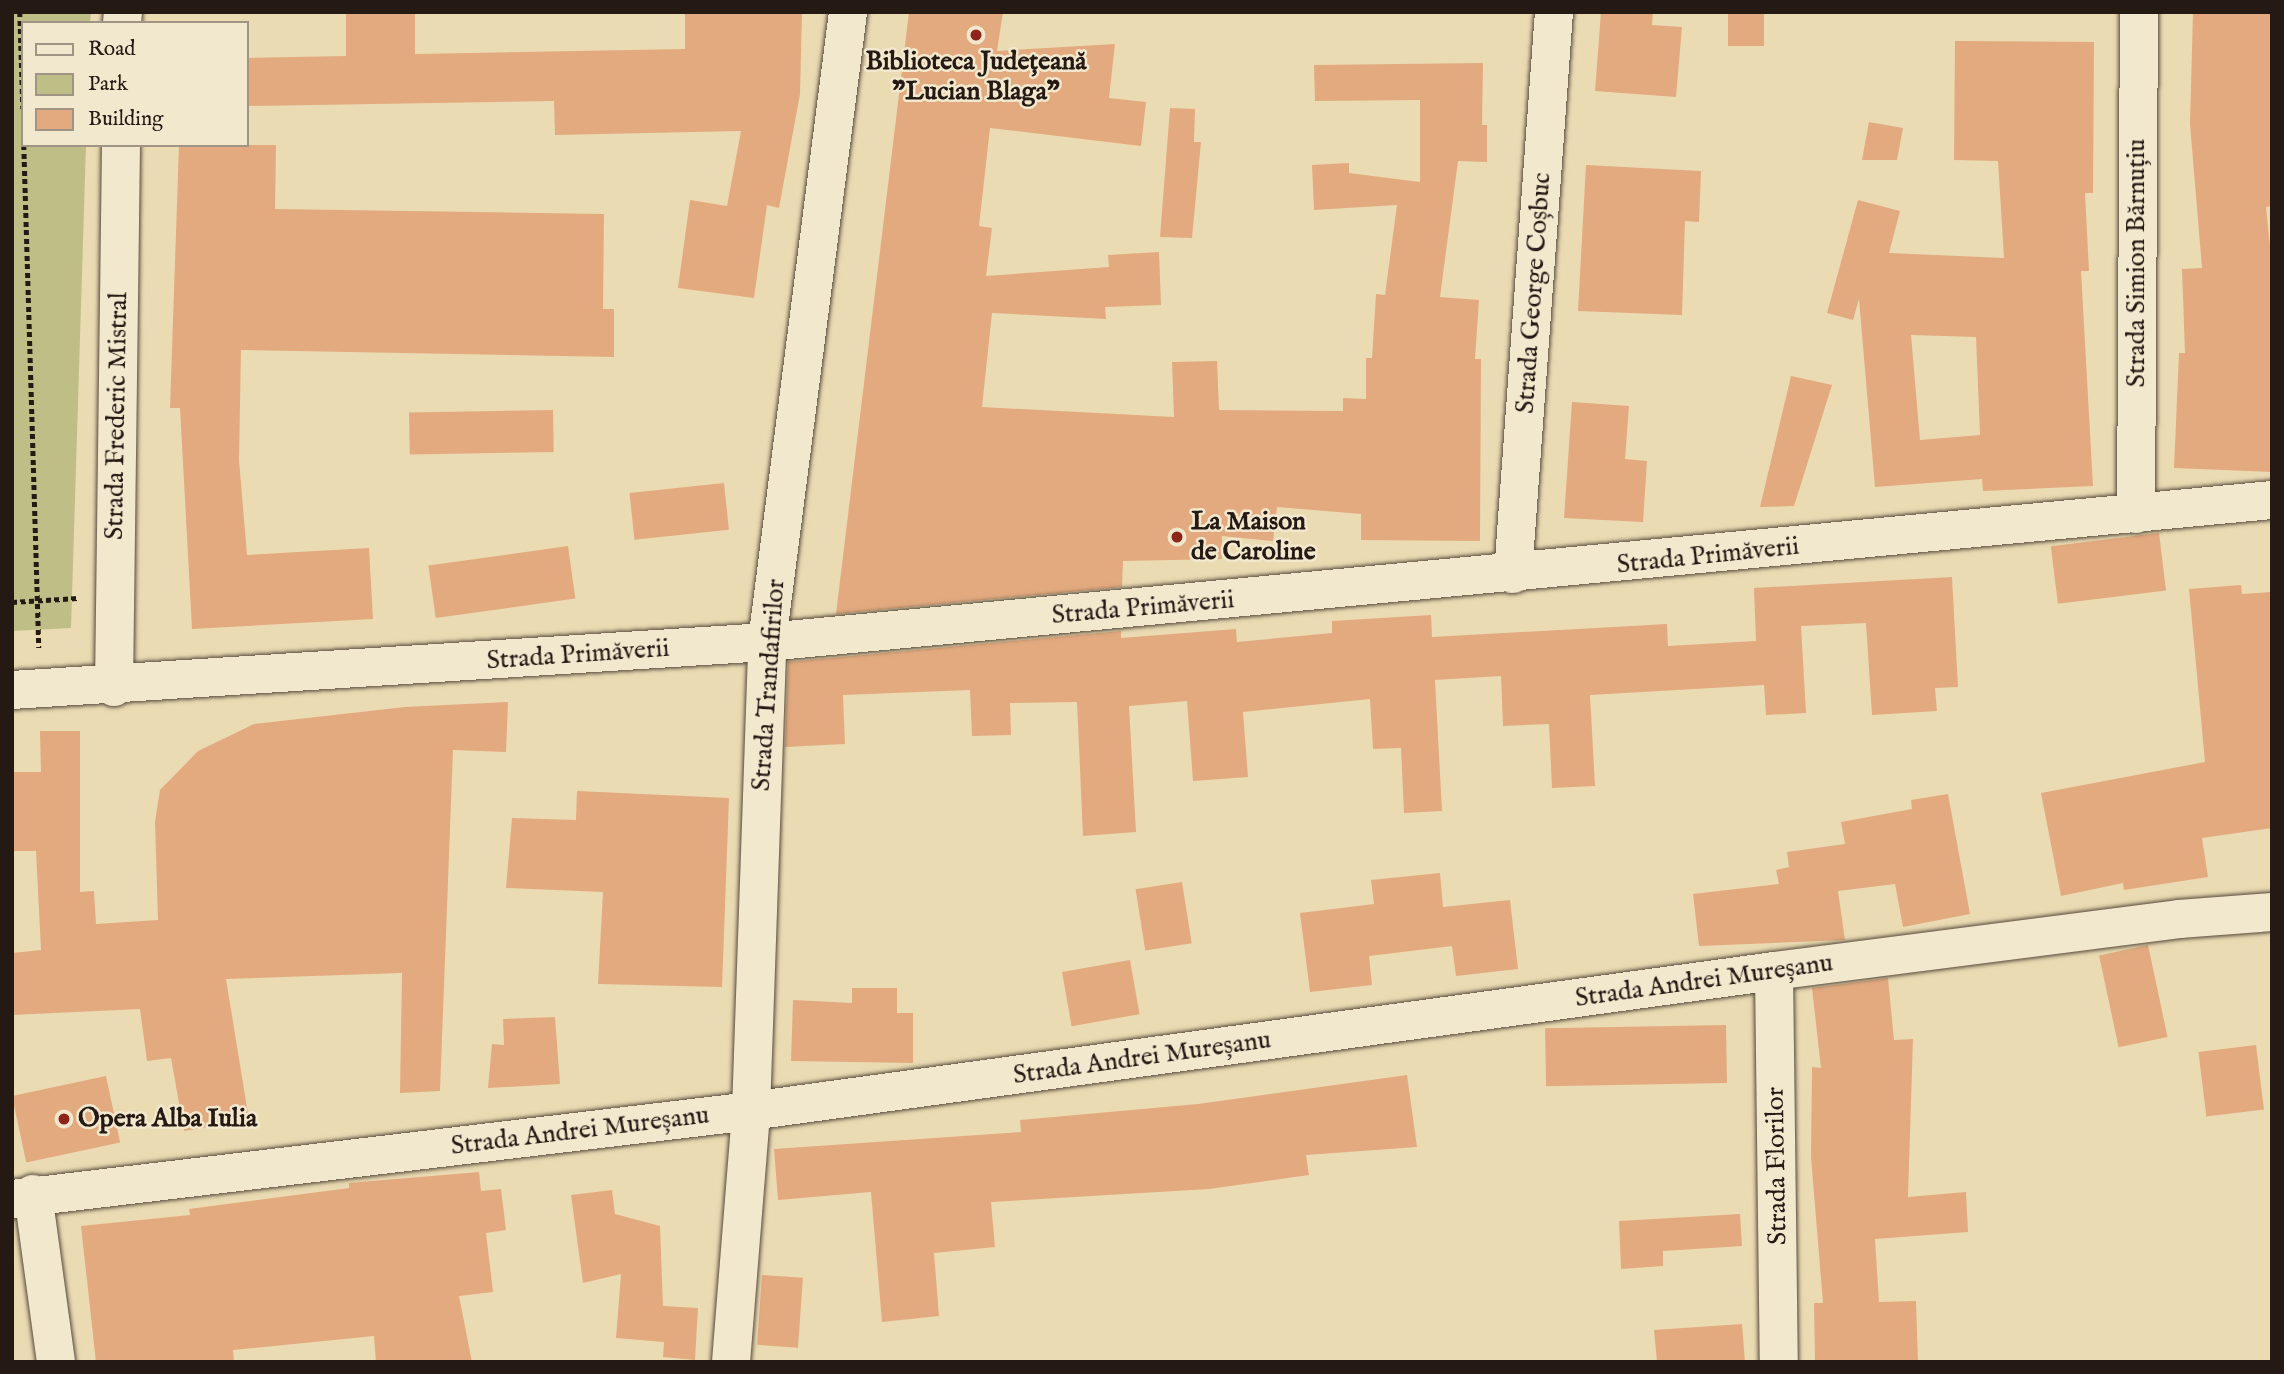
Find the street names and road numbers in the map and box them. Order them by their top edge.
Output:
street label: Strada Simion Bărnuțiu [2121,139,2153,387]
street label: Strada George Coșbuc [1510,171,1558,415]
street label: Strada Frederic Mistral [99,292,135,540]
street label: Strada Primăverii [1615,531,1801,581]
street label: Strada Trandafirilor [746,578,792,792]
street label: Strada Primăverii [1050,584,1236,632]
street label: Strada Primăverii [486,633,670,677]
street label: Strada Andrei Mureșanu [1573,947,1835,1015]
street label: Strada Andrei Mureșanu [1011,1024,1273,1092]
street label: Strada Florilor [1760,1087,1794,1245]
street label: Strada Andrei Mureșanu [449,1100,711,1162]

